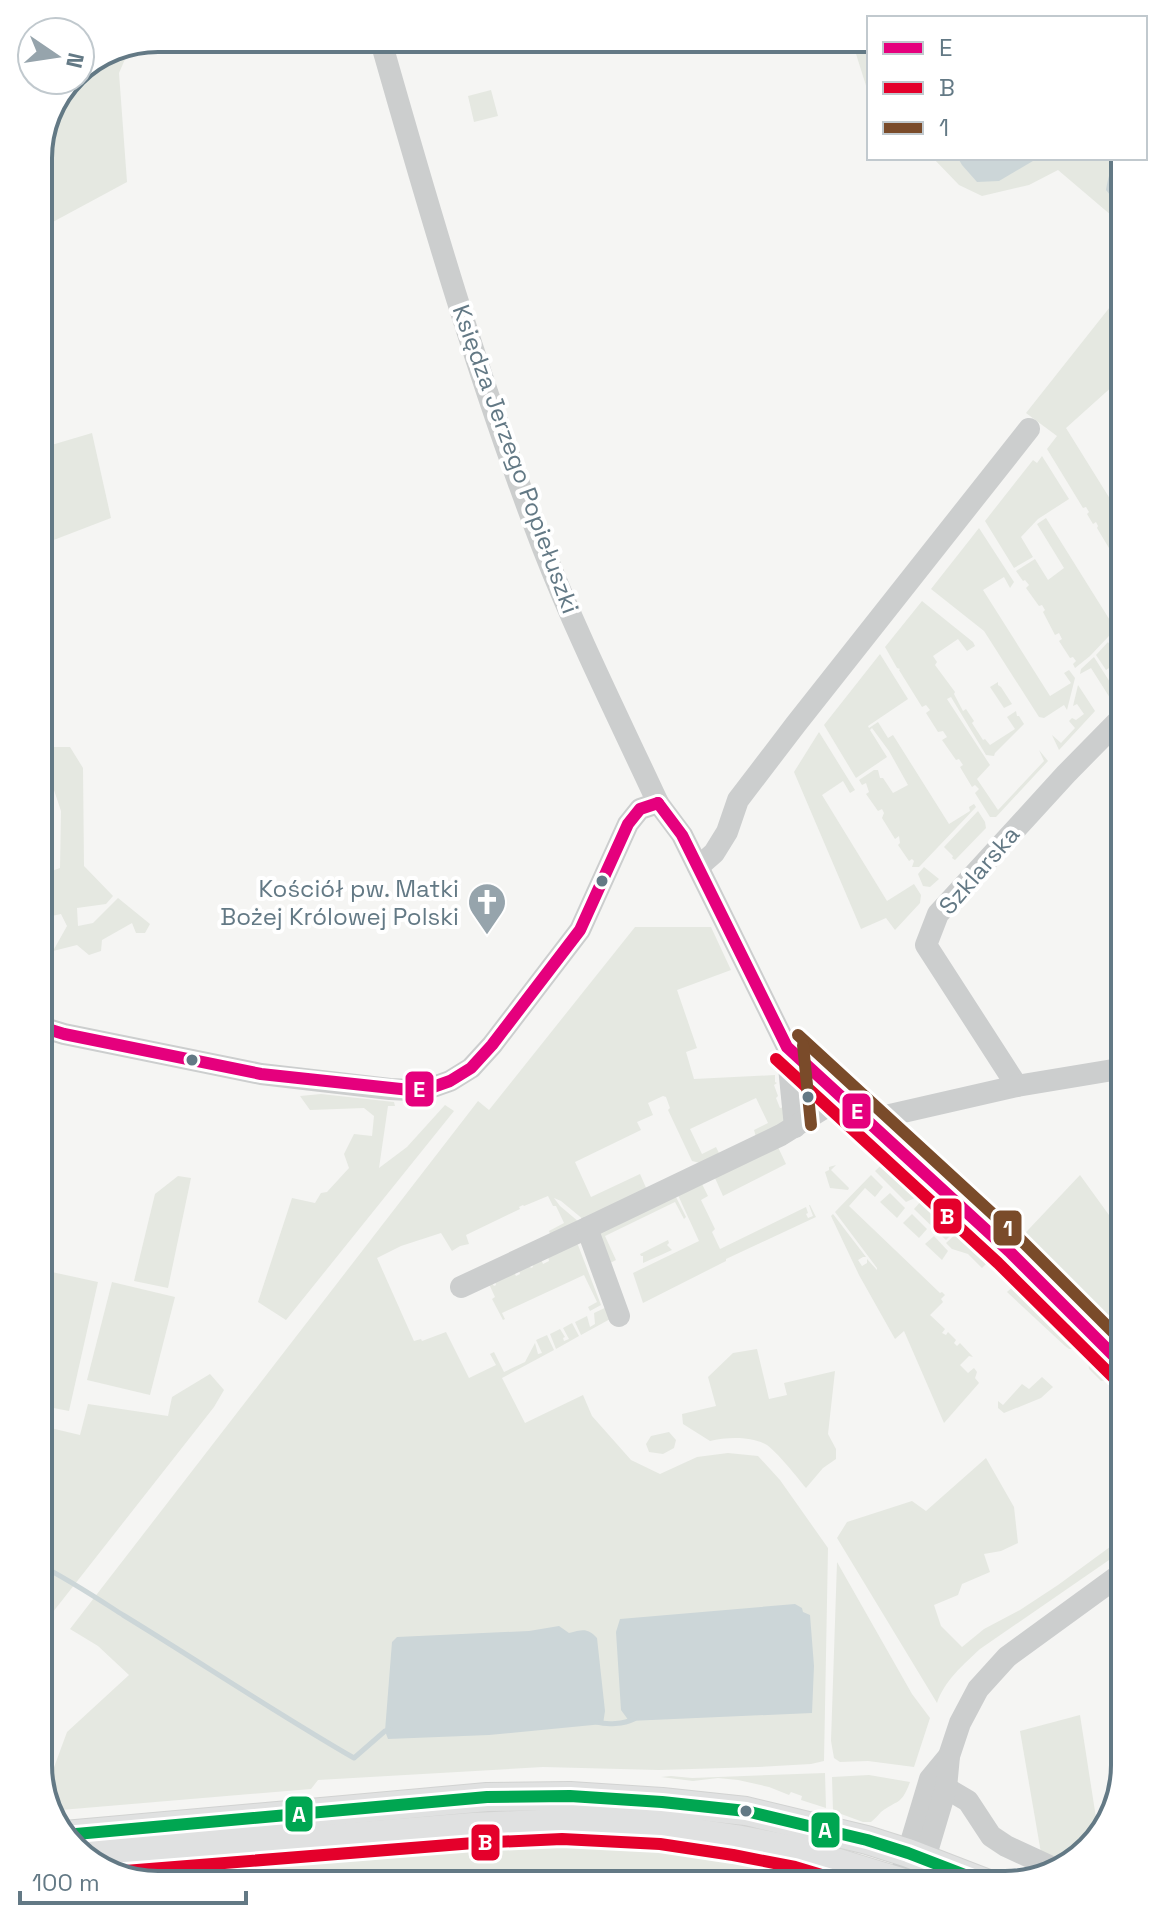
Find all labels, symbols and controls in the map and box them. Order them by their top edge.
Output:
north arrow [16,16,96,96]
legend [867,16,1147,160]
text: E [939,32,953,63]
text: N [60,50,91,71]
text: B [939,72,955,103]
text: 1 [939,112,949,143]
street label: Księdza Jerzego Popiełuszki [446,300,586,618]
street label: Szklarska [932,819,1026,921]
place label: Kościół pw. Matki Bożej Królowej Polski [220,873,459,932]
unlabelled marker [594,873,610,889]
church icon: Kościół pw. Matki Bożej Królowej Polski [466,881,508,936]
unlabelled marker [184,1052,200,1068]
line badge: E [404,1070,435,1108]
text: E [413,1075,425,1103]
unlabelled marker [800,1089,816,1105]
line badge: E [841,1092,872,1130]
text: E [851,1097,863,1125]
line badge: B [932,1197,963,1235]
text: B [940,1202,954,1230]
line badge: 1 [992,1209,1023,1247]
text: 1 [1003,1214,1013,1242]
line badge: A [284,1795,314,1833]
text: A [292,1800,306,1828]
unlabelled marker [738,1803,754,1819]
line badge: A [810,1811,841,1849]
text: A [818,1816,832,1844]
line badge: B [470,1823,501,1862]
text: B [478,1828,492,1856]
scale bar [20,1855,246,1905]
text: 100 m [32,1867,100,1898]

